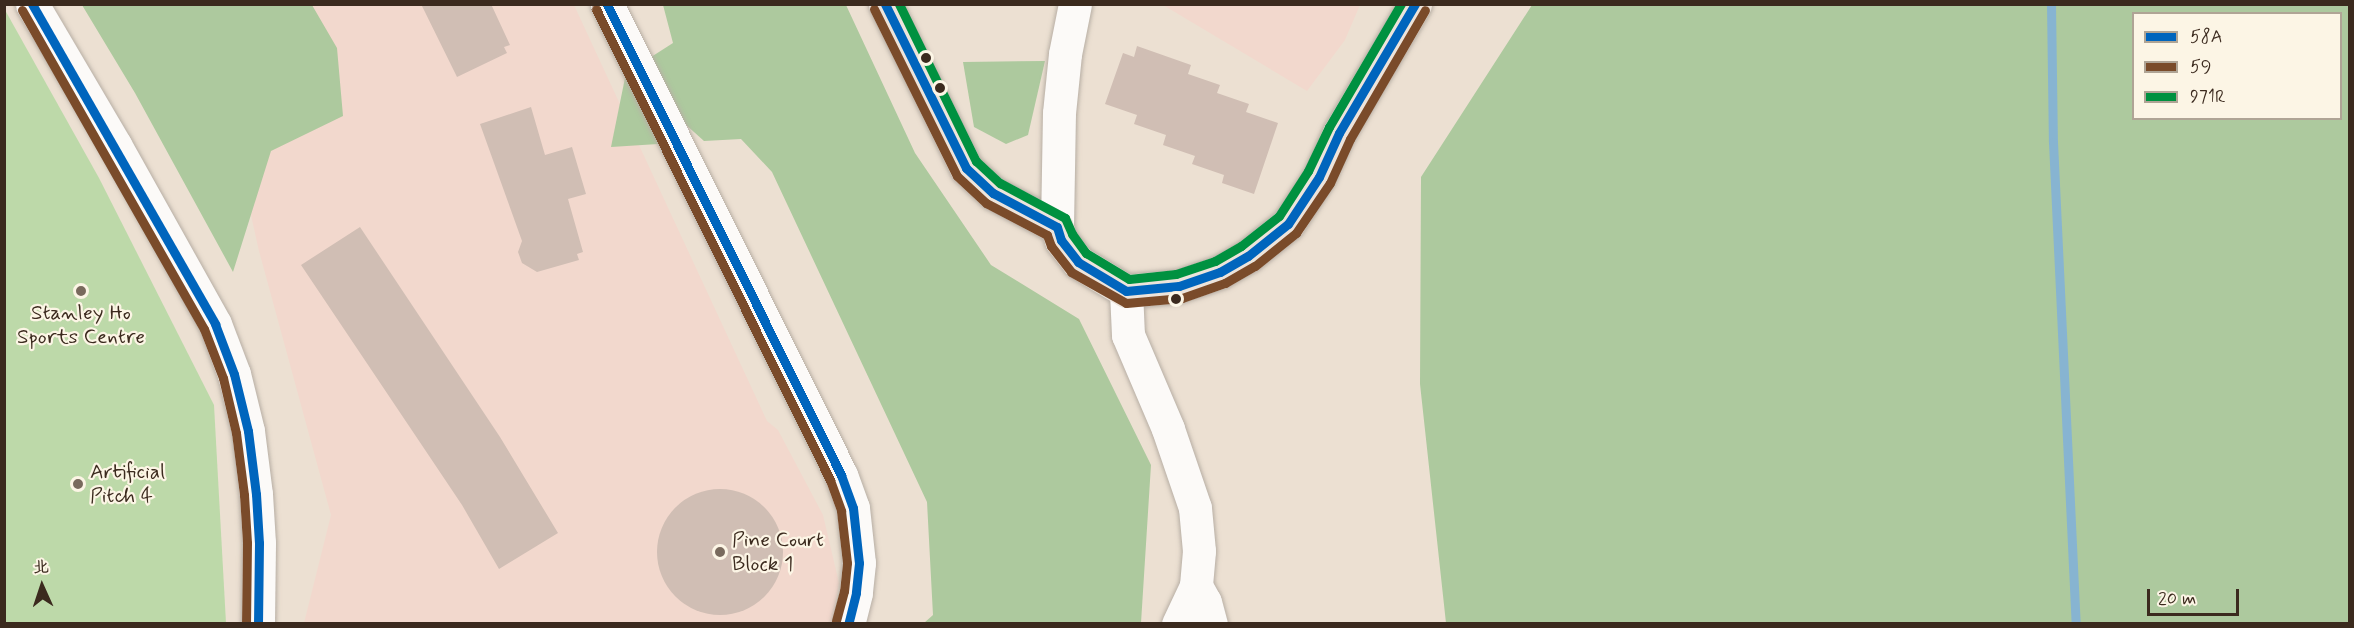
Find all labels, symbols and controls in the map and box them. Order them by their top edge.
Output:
legend [2132,12,2342,120]
text: 58A [2190,25,2222,49]
unlabelled marker [920,52,932,64]
text: 59 [2190,55,2212,79]
unlabelled marker [934,82,946,94]
text: 971R [2190,85,2225,109]
marker: Stanley Ho Sports Centre [74,284,88,298]
unlabelled marker [1170,293,1182,305]
place label: Stanley Ho Sports Centre [15,300,147,350]
place label: Artificial Pitch 4 [90,459,165,509]
marker: Artificial Pitch 4 [71,477,85,491]
place label: Pine Court Block 1 [732,527,826,577]
marker: Pine Court Block 1 [713,545,727,559]
north arrow [12,556,72,616]
text: 北 [32,557,50,578]
scale bar [2150,577,2242,615]
text: 20 m [2158,587,2196,611]

